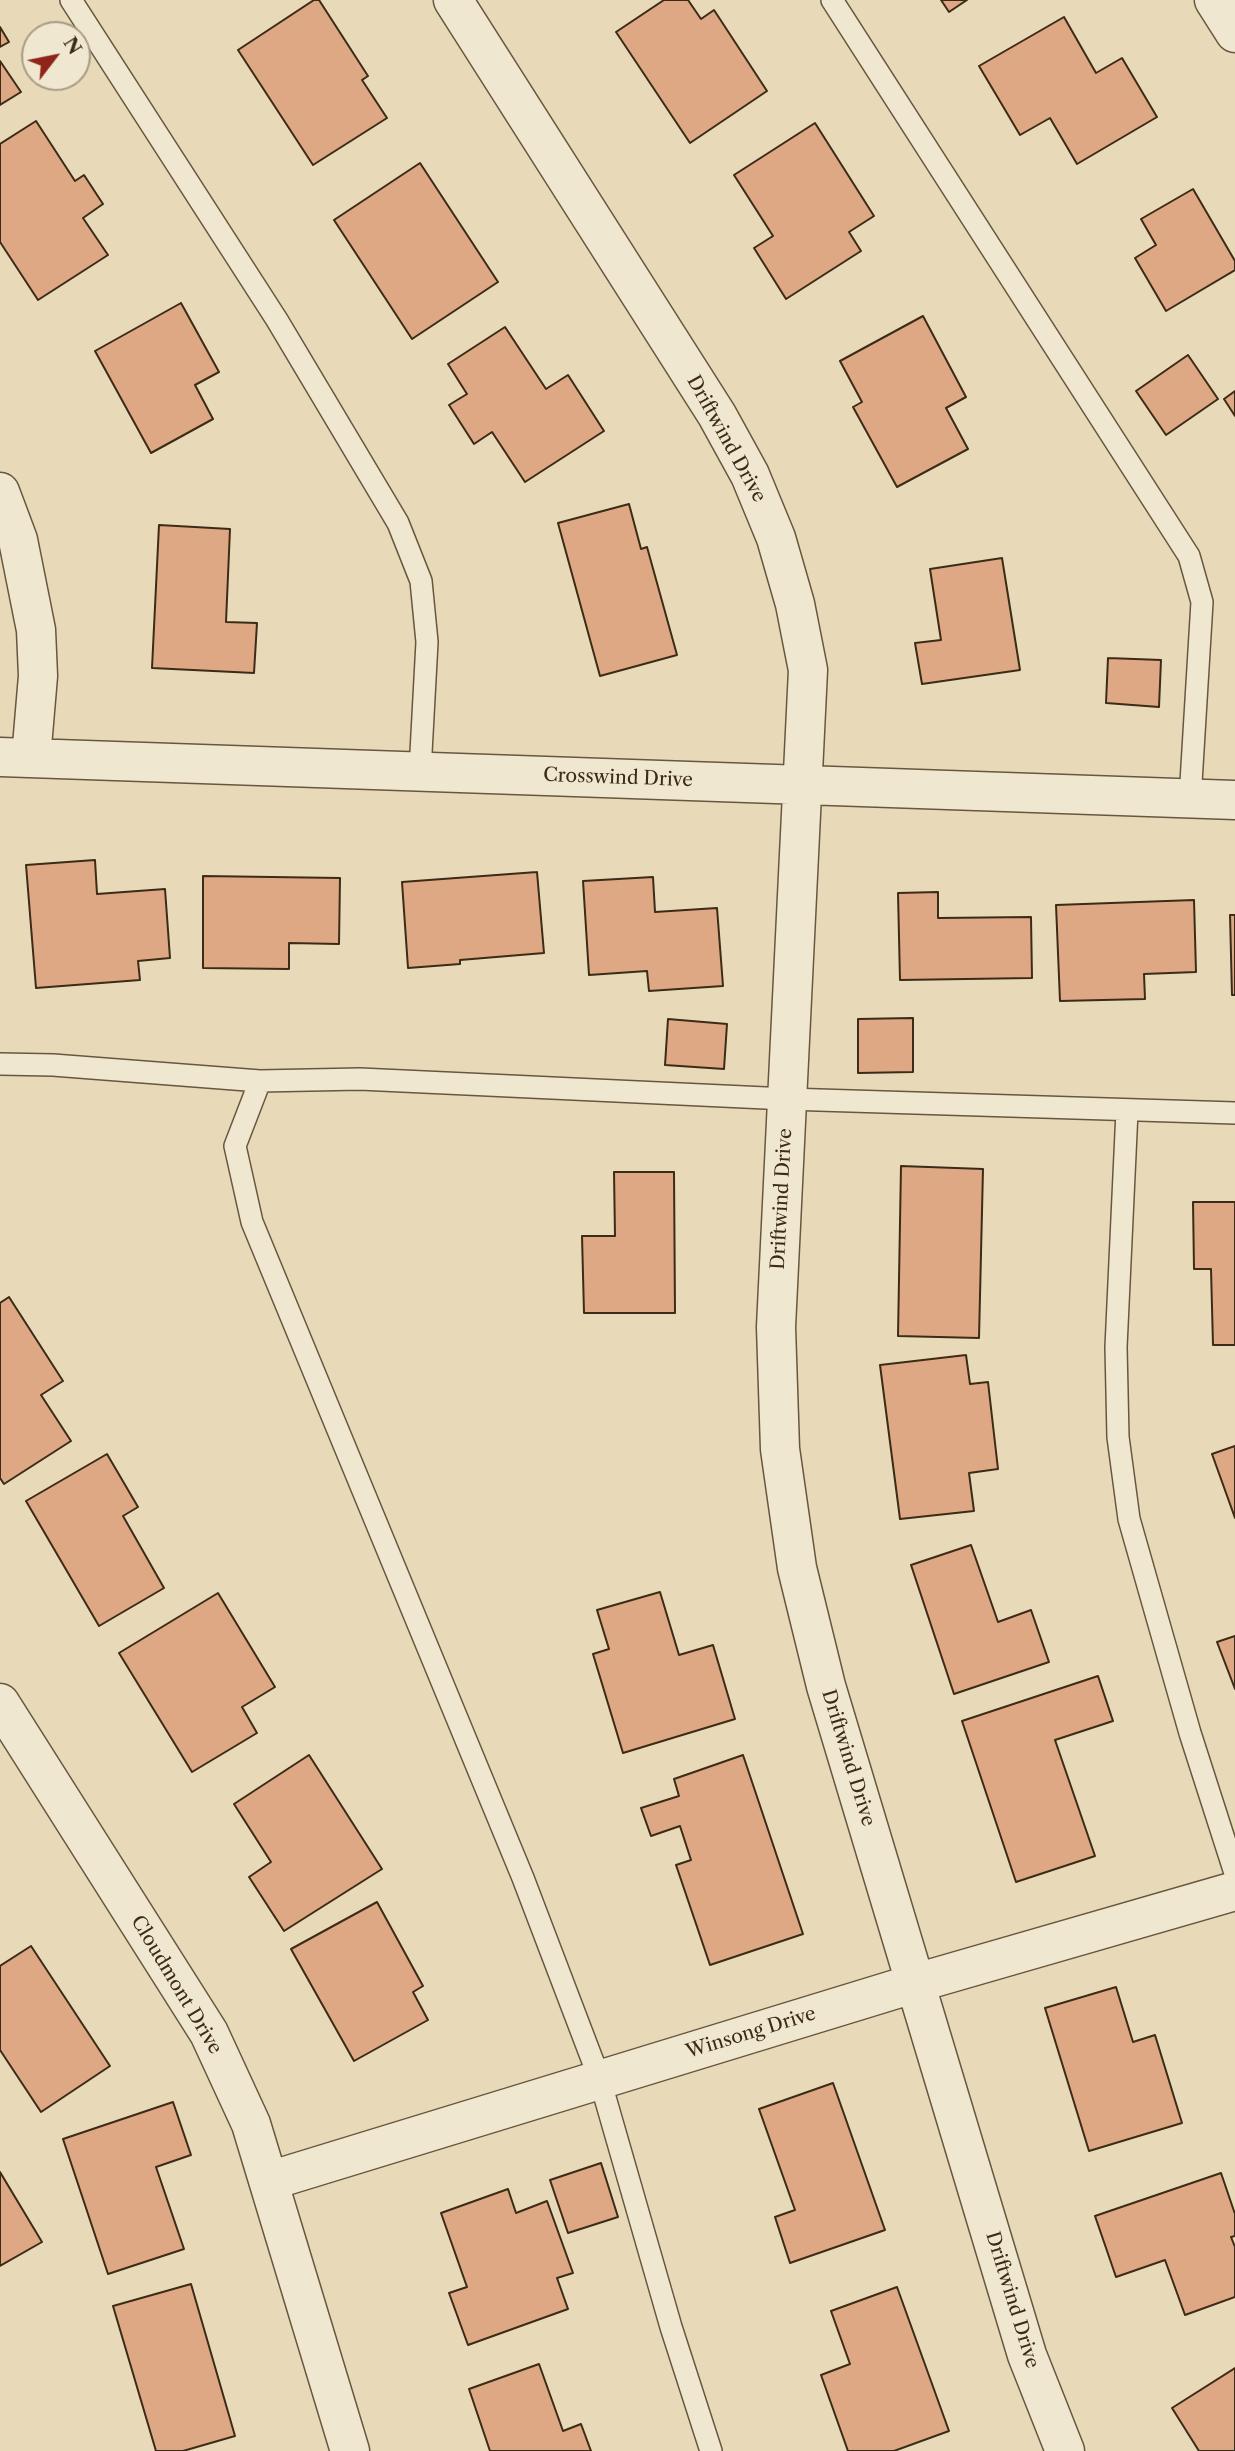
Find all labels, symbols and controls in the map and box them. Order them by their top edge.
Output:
north arrow [21,21,91,91]
text: N [58,33,87,59]
street label: Driftwind Drive [682,371,770,507]
street label: Crosswind Drive [543,764,693,792]
street label: Driftwind Drive [767,1128,797,1270]
street label: Driftwind Drive [816,1687,880,1829]
street label: Cloudmont Drive [126,1912,226,2058]
street label: Winsong Drive [683,2002,819,2064]
street label: Driftwind Drive [980,2229,1044,2371]

